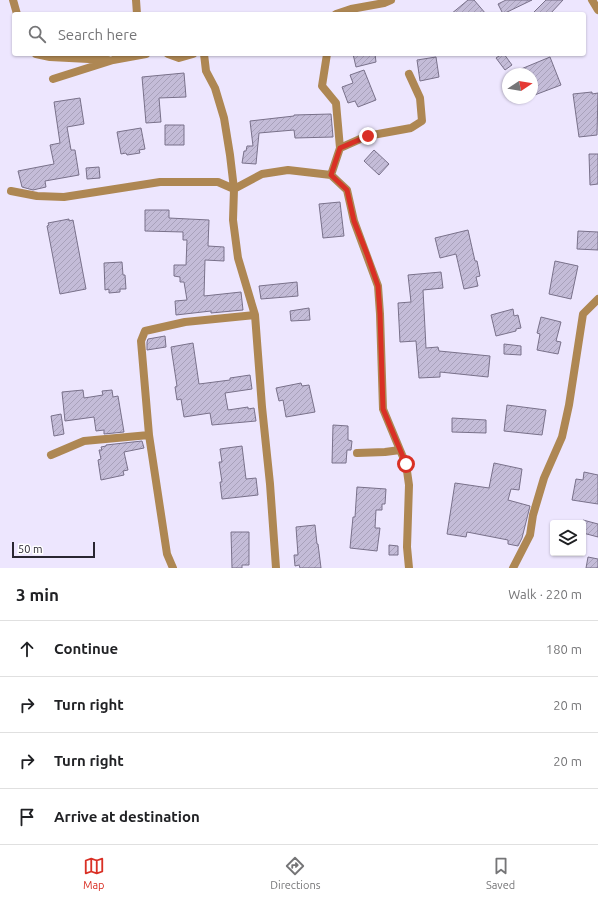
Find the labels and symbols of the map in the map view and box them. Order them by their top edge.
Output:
north arrow [502,68,538,104]
route end [359,127,377,145]
route start [397,455,415,473]
scale bar [12,540,95,559]

